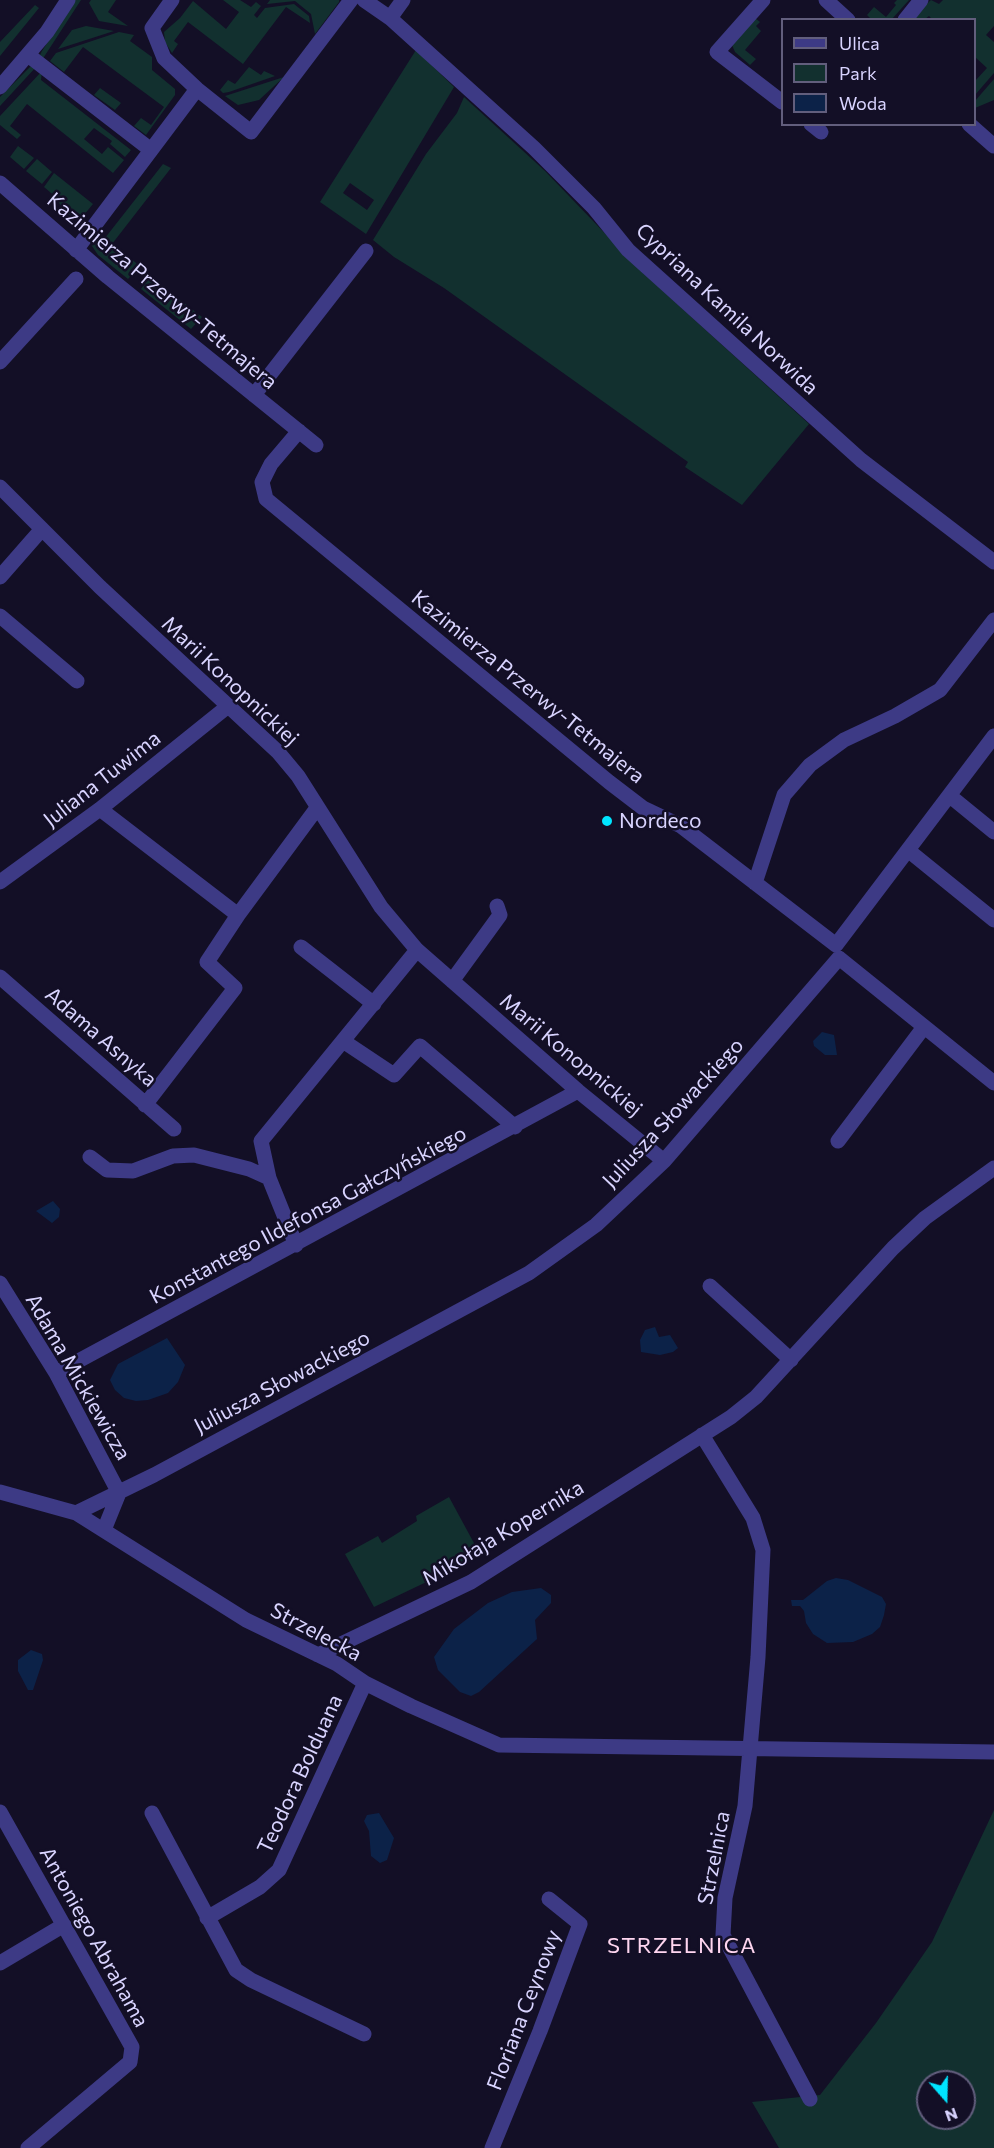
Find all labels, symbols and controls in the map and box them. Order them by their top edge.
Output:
legend [781,18,976,126]
text: Ulica [839,32,880,54]
text: Park [839,62,877,84]
text: Woda [839,92,887,114]
street label: Kazimierza Przerwy-Tetmajera [42,187,282,395]
street label: Cypriana Kamila Norwida [631,218,823,400]
street label: Kazimierza Przerwy-Tetmajera [406,585,650,789]
street label: Marii Konopnickiej [156,611,304,751]
street label: Juliana Tuwima [38,726,166,832]
place label: Nordeco [619,808,702,834]
marker: Nordeco [600,814,614,828]
street label: Adama Asnyka [40,982,162,1092]
street label: Marii Konopnickiej [495,988,647,1122]
street label: Juliusza Słowackiego [597,1033,749,1193]
street label: Konstantego Ildefonsa Gałczyńskiego [145,1121,471,1309]
street label: Adama Mickiewicza [20,1289,136,1465]
street label: Juliusza Słowackiego [190,1325,374,1439]
street label: Mikołaja Kopernika [418,1475,588,1591]
street label: Strzelecka [266,1597,366,1667]
street label: Teodora Bolduana [252,1690,348,1858]
street label: Strzelnica [693,1809,735,1907]
street label: Antoniego Abrahama [34,1842,154,2032]
street label: Floriana Ceynowy [482,1926,566,2094]
district label: STRZELNICA [607,1933,757,1959]
north arrow [916,2070,976,2130]
text: N [943,2105,961,2126]

